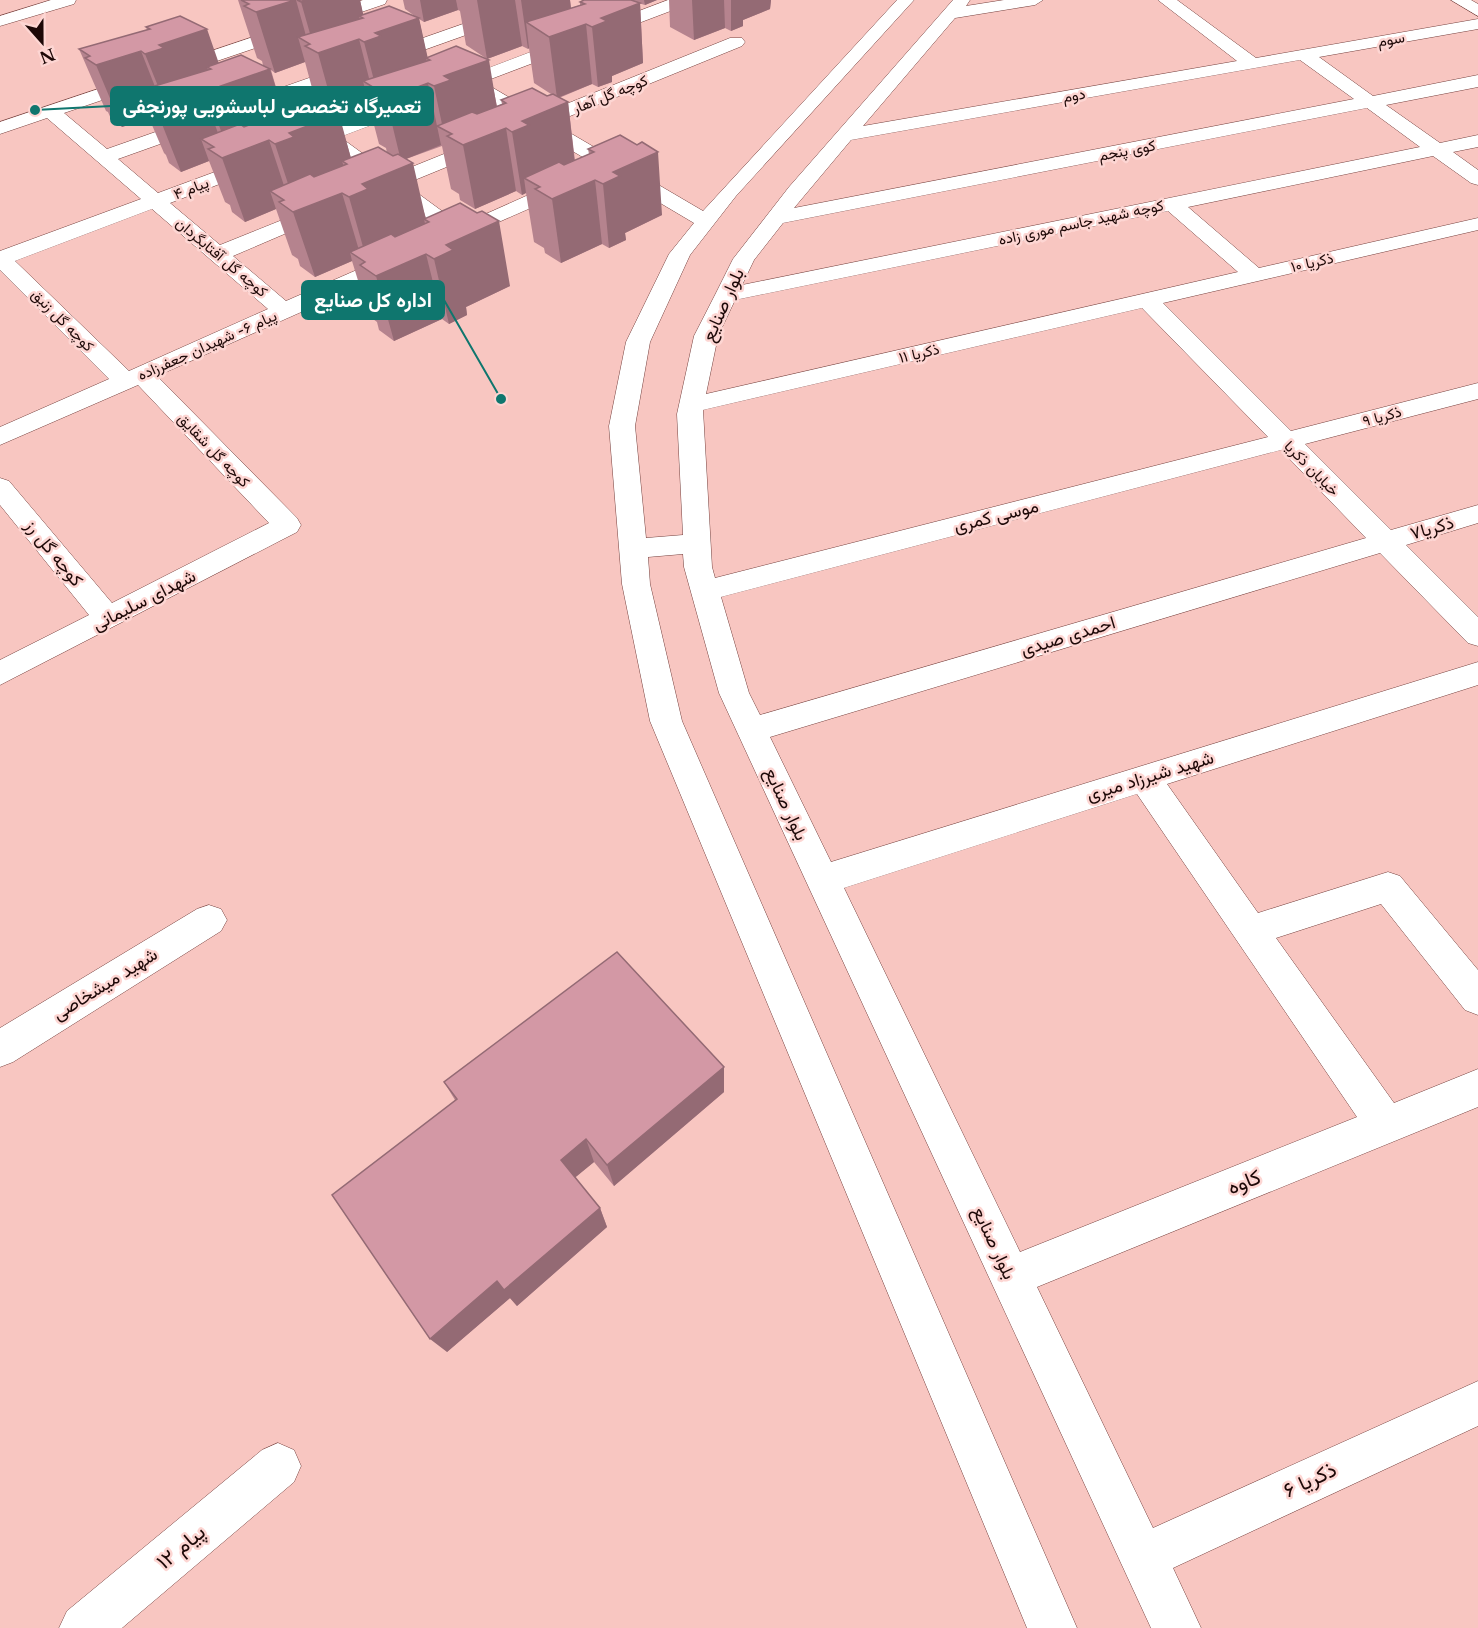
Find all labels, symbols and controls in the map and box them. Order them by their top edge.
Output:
north arrow [12,12,72,72]
street label: سوم [1376,27,1406,52]
text: N [37,44,58,68]
street label: کوچه گل آهار [569,70,651,119]
street label: دوم [1061,84,1087,107]
callout: تعمیرگاه تخصصی لباسشویی پورنجفی [111,87,433,125]
text: تعمیرگاه تخصصی لباسشویی پورنجفی [123,94,421,120]
street label: کوی پنجم [1097,135,1158,166]
street label: پیام ۴ [171,173,212,204]
street label: کوچه شهید جاسم موری زاده [997,195,1166,250]
street label: کوچه گل آفتابگردان [172,213,272,302]
street label: ذکریا ۱۰ [1289,248,1335,276]
street label: بلوار صنایع [697,265,750,345]
callout: اداره کل صنایع [302,281,444,319]
street label: کوچه گل زنبق [27,285,98,356]
text: اداره کل صنایع [314,288,432,314]
street label: پیام ۶- شهیدان جعفرزاده [134,306,280,385]
street label: ذکریا ۱۱ [897,339,941,367]
street label: ذکریا ۹ [1360,402,1404,430]
street label: کوچه گل شقایق [173,409,254,492]
street label: خیابان ذکریا [1280,436,1344,500]
street label: موسی کمری [951,495,1041,537]
street label: ذکریا۷ [1408,511,1456,545]
street label: کوچه گل رز [19,514,88,592]
street label: شهدای سلیمانی [89,565,199,635]
street label: احمدی صیدی [1018,611,1118,661]
street label: شهید شیرزاد میری [1084,746,1216,806]
street label: بلوار صنایع [759,764,812,844]
street label: شهید میشخاصی [49,943,161,1025]
street label: کاوه [1223,1164,1265,1200]
street label: بلوار صنایع [967,1203,1020,1283]
street label: ذکریا ۶ [1279,1456,1341,1504]
street label: پیام ۱۲ [151,1519,211,1576]

